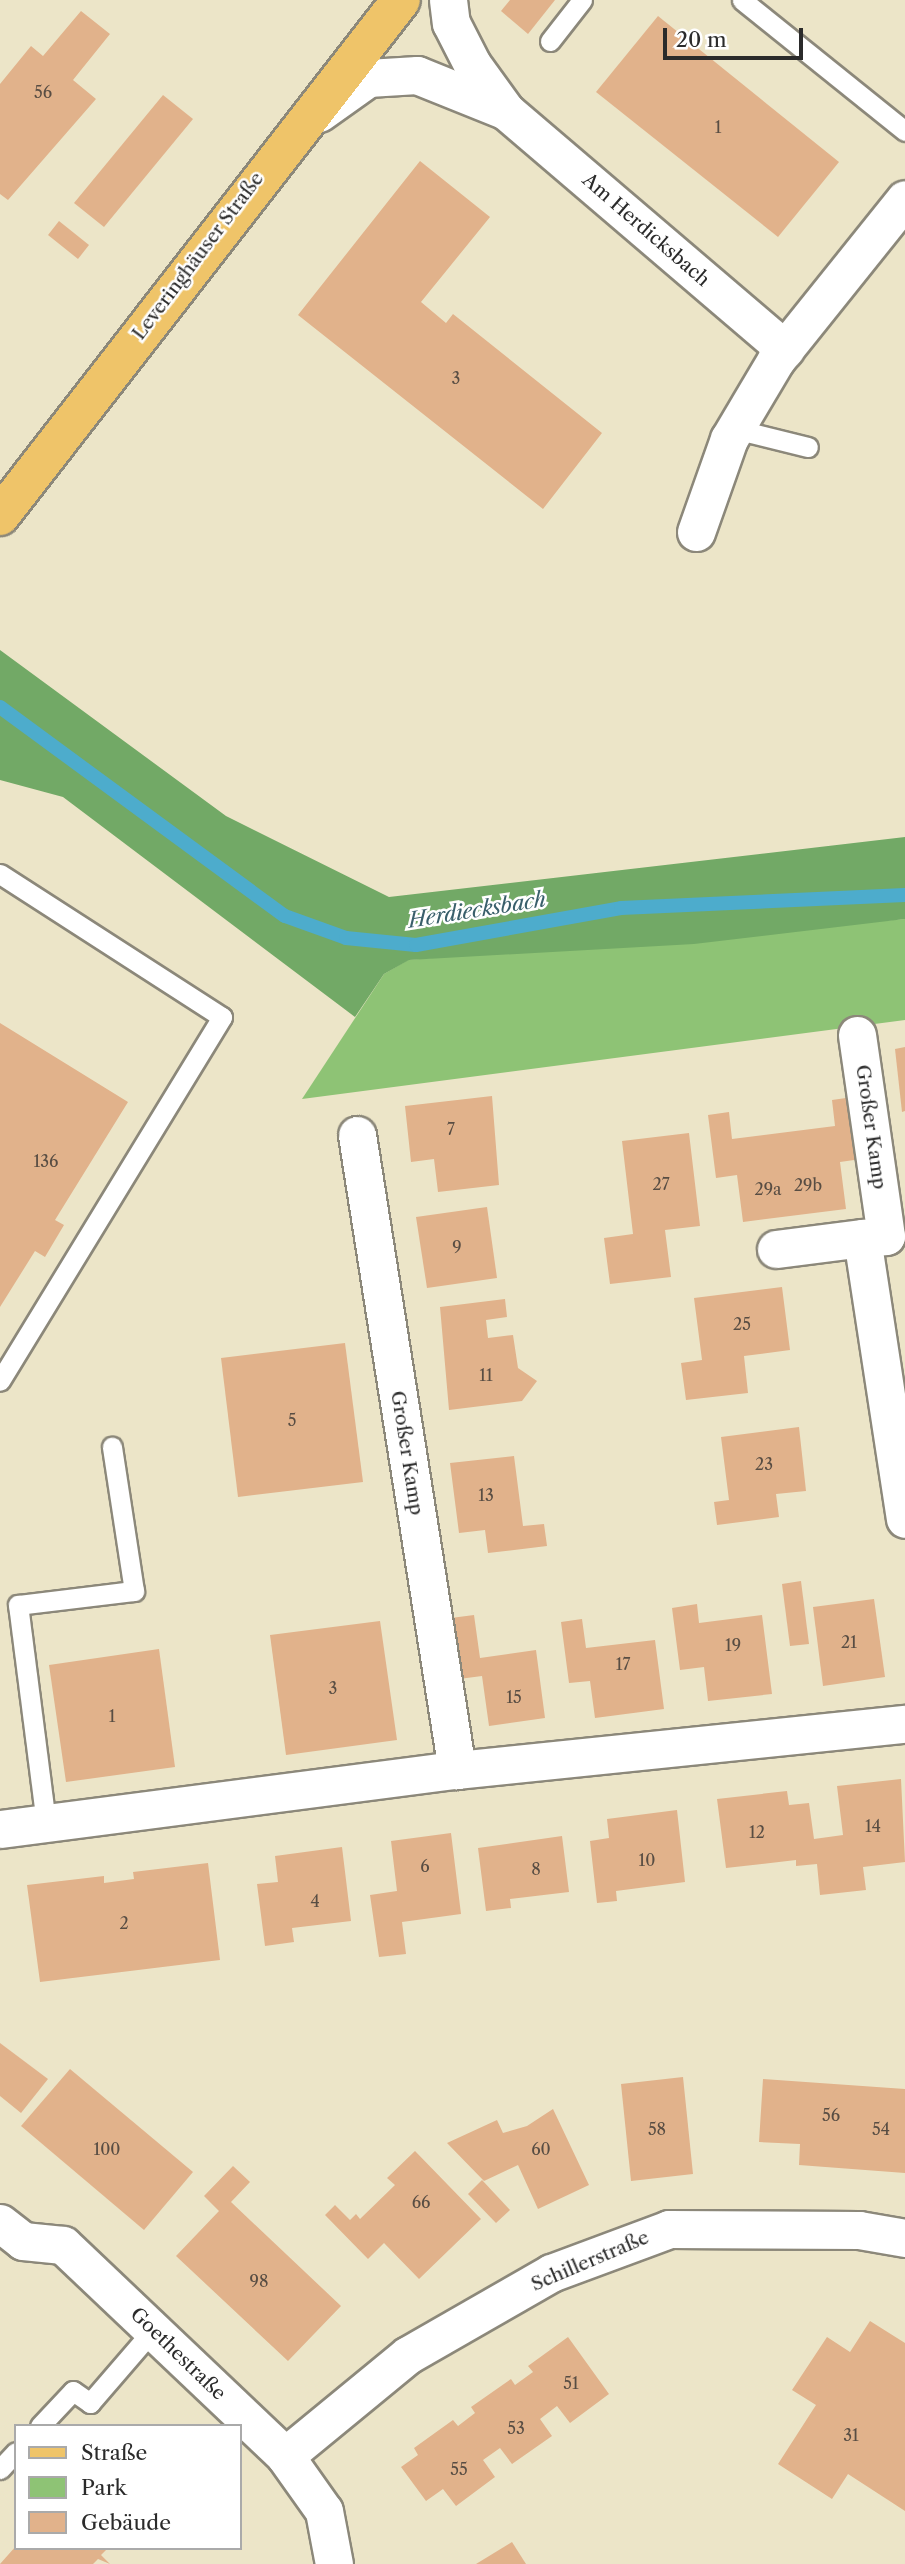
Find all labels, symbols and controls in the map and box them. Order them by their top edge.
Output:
scale bar [667,14,807,58]
text: 20 m [676,27,727,52]
house number: 56 [34,82,52,102]
house number: 1 [715,117,721,137]
street label: Leveringhäuser Straße [127,168,269,344]
street label: Am Herdicksbach [578,169,714,291]
house number: 3 [452,368,460,388]
water label: Herdiecksbach [406,887,548,933]
street label: Großer Kamp [851,1063,891,1191]
house number: 7 [447,1119,455,1139]
house number: 136 [34,1151,58,1171]
house number: 27 [652,1174,670,1194]
house number: 29b [794,1175,822,1195]
house number: 29a [754,1179,782,1199]
house number: 9 [452,1237,462,1257]
house number: 25 [733,1314,751,1334]
house number: 11 [479,1365,493,1385]
street label: Großer Kamp [386,1389,428,1517]
house number: 5 [288,1410,296,1430]
house number: 23 [755,1454,773,1474]
house number: 13 [478,1485,494,1505]
house number: 21 [841,1632,857,1652]
house number: 19 [725,1635,741,1655]
house number: 17 [616,1654,630,1674]
house number: 3 [329,1678,337,1698]
house number: 15 [506,1687,522,1707]
house number: 1 [109,1706,115,1726]
house number: 14 [865,1816,881,1836]
house number: 12 [749,1822,765,1842]
house number: 10 [639,1850,655,1870]
house number: 6 [420,1856,430,1876]
house number: 8 [531,1859,541,1879]
house number: 4 [310,1891,320,1911]
house number: 2 [119,1913,129,1933]
house number: 56 [822,2105,840,2125]
house number: 58 [648,2119,666,2139]
house number: 54 [872,2119,890,2139]
house number: 100 [93,2139,121,2159]
house number: 60 [531,2139,551,2159]
house number: 66 [412,2192,430,2212]
street label: Schillerstraße [528,2226,652,2296]
house number: 98 [250,2271,268,2291]
street label: Goethestraße [126,2303,230,2405]
house number: 51 [563,2373,579,2393]
house number: 53 [507,2418,525,2438]
legend [14,2424,242,2550]
house number: 31 [843,2425,859,2445]
text: Straße [81,2440,147,2465]
house number: 55 [450,2459,468,2479]
text: Park [81,2475,127,2500]
text: Gebäude [81,2510,171,2535]

